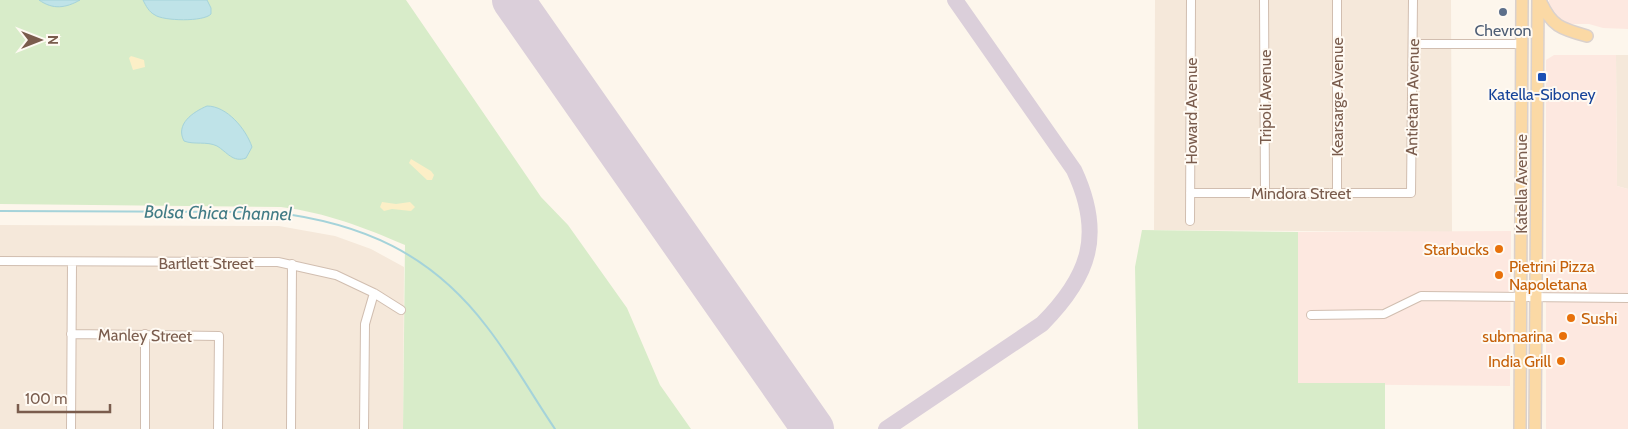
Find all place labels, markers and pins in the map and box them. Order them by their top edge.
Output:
marker: Chevron [1497,6,1509,18]
place label: Chevron [1474,21,1532,40]
marker: Katella-Siboney [1536,71,1548,83]
place label: Katella-Siboney [1488,85,1596,104]
place label: Starbucks [1423,240,1489,259]
marker: Starbucks [1493,243,1505,255]
place label: Pietrini Pizza Napoletana [1509,257,1595,294]
marker: Pietrini Pizza Napoletana [1493,269,1505,281]
place label: Sushi [1581,309,1617,328]
marker: Sushi [1565,312,1577,324]
place label: submarina [1482,327,1553,346]
marker: submarina [1557,330,1569,342]
place label: India Grill [1488,352,1551,371]
marker: India Grill [1555,355,1567,367]

